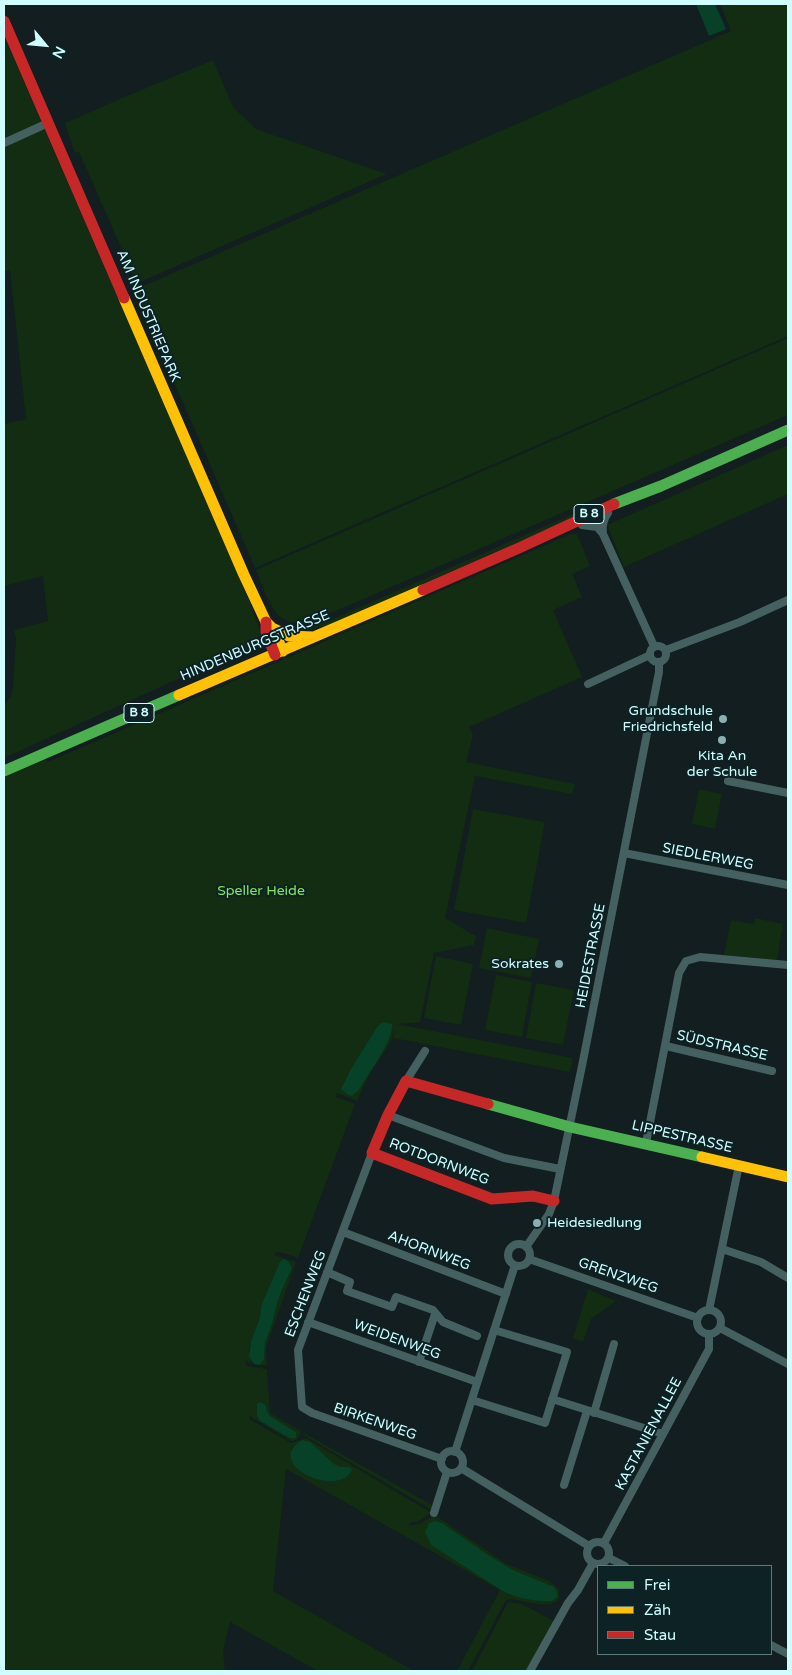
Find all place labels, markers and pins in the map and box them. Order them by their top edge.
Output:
place label: Grundschule Friedrichsfeld [623,703,713,736]
marker: Grundschule Friedrichsfeld [717,713,729,725]
marker: Kita An der Schule [716,734,728,746]
place label: Kita An der Schule [687,748,757,780]
place label: Sokrates [491,956,549,972]
marker: Sokrates [553,958,565,970]
place label: Heidesiedlung [547,1215,642,1231]
marker: Heidesiedlung [531,1217,543,1229]

